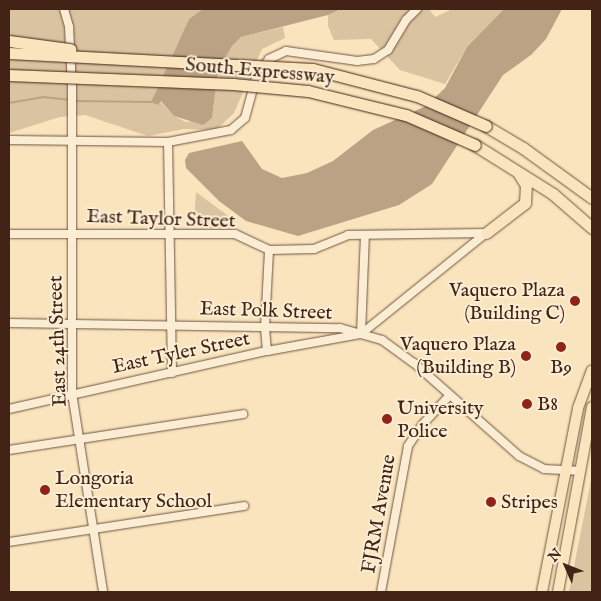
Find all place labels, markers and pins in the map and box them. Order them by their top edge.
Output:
place label: Vaquero Plaza (Building C) [449,278,565,325]
marker: Vaquero Plaza (Building C) [569,295,581,307]
place label: Vaquero Plaza (Building B) [400,332,516,379]
marker: B9 [555,341,567,353]
marker: Vaquero Plaza (Building B) [520,350,532,362]
place label: B9 [550,355,572,379]
place label: B8 [537,392,558,416]
place label: University Police [397,396,484,443]
marker: B8 [521,398,533,410]
marker: University Police [381,413,393,425]
place label: Longoria Elementary School [55,466,212,513]
marker: Longoria Elementary School [39,484,51,496]
place label: Stripes [501,490,558,514]
marker: Stripes [485,496,497,508]

